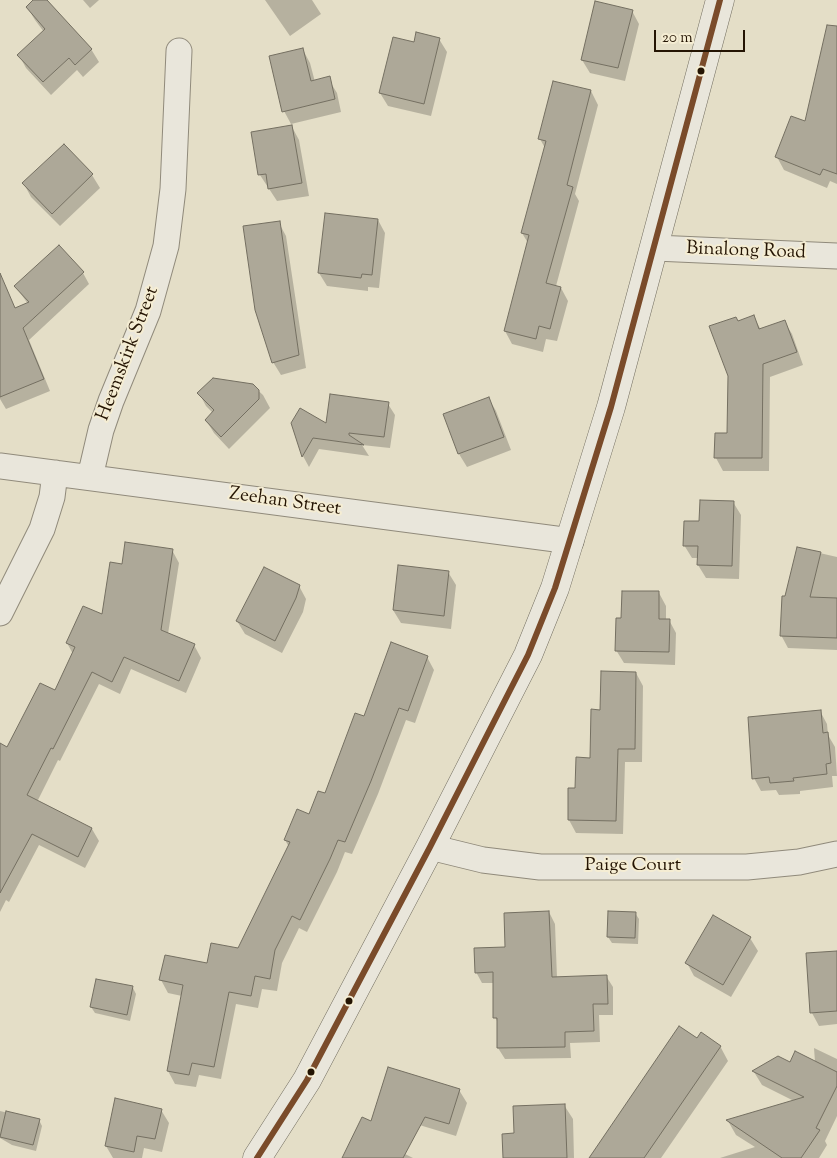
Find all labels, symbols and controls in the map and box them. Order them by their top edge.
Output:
scale bar [657,20,748,52]
text: 20 m [662,28,693,49]
unlabelled marker [696,66,706,76]
street label: Binalong Road [686,239,806,265]
street label: Heemskirk Street [93,284,165,424]
street label: Zeehan Street [228,484,342,522]
street label: Paige Court [585,856,681,878]
unlabelled marker [344,996,354,1006]
unlabelled marker [306,1067,316,1077]

